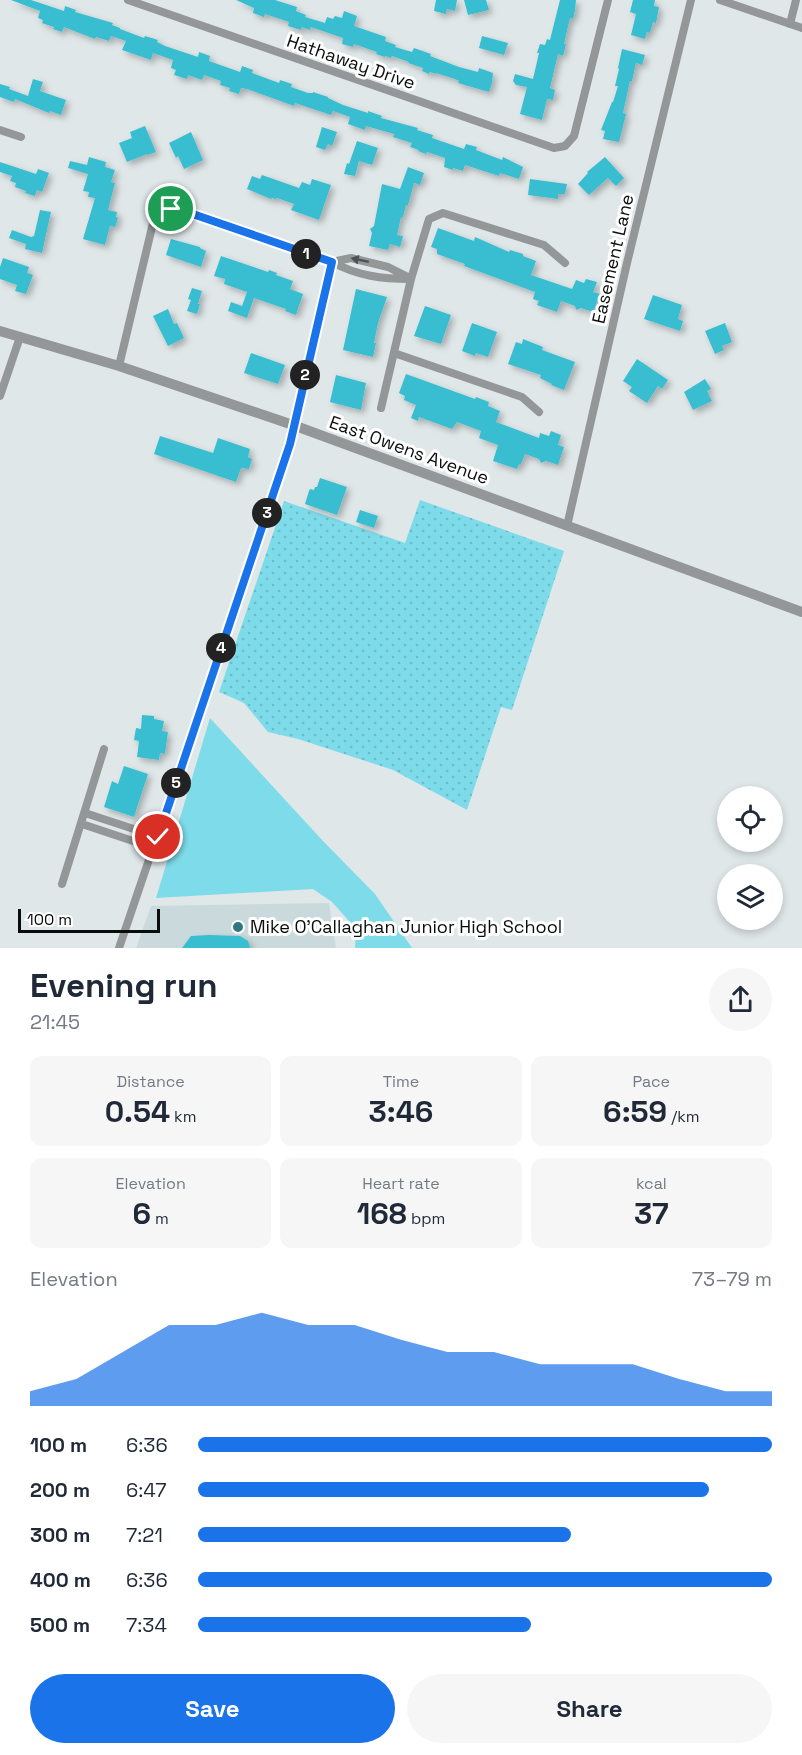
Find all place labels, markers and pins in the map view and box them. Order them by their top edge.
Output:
pin [145,183,196,234]
pin: 1 [291,239,321,269]
pin: 2 [290,360,320,390]
pin: 3 [252,498,282,528]
pin: 4 [206,633,236,663]
pin: 5 [161,768,191,798]
pin [132,811,183,862]
place label: Mike O'Callaghan Junior High School [250,915,562,938]
marker: Mike O'Callaghan Junior High School [231,920,245,934]

